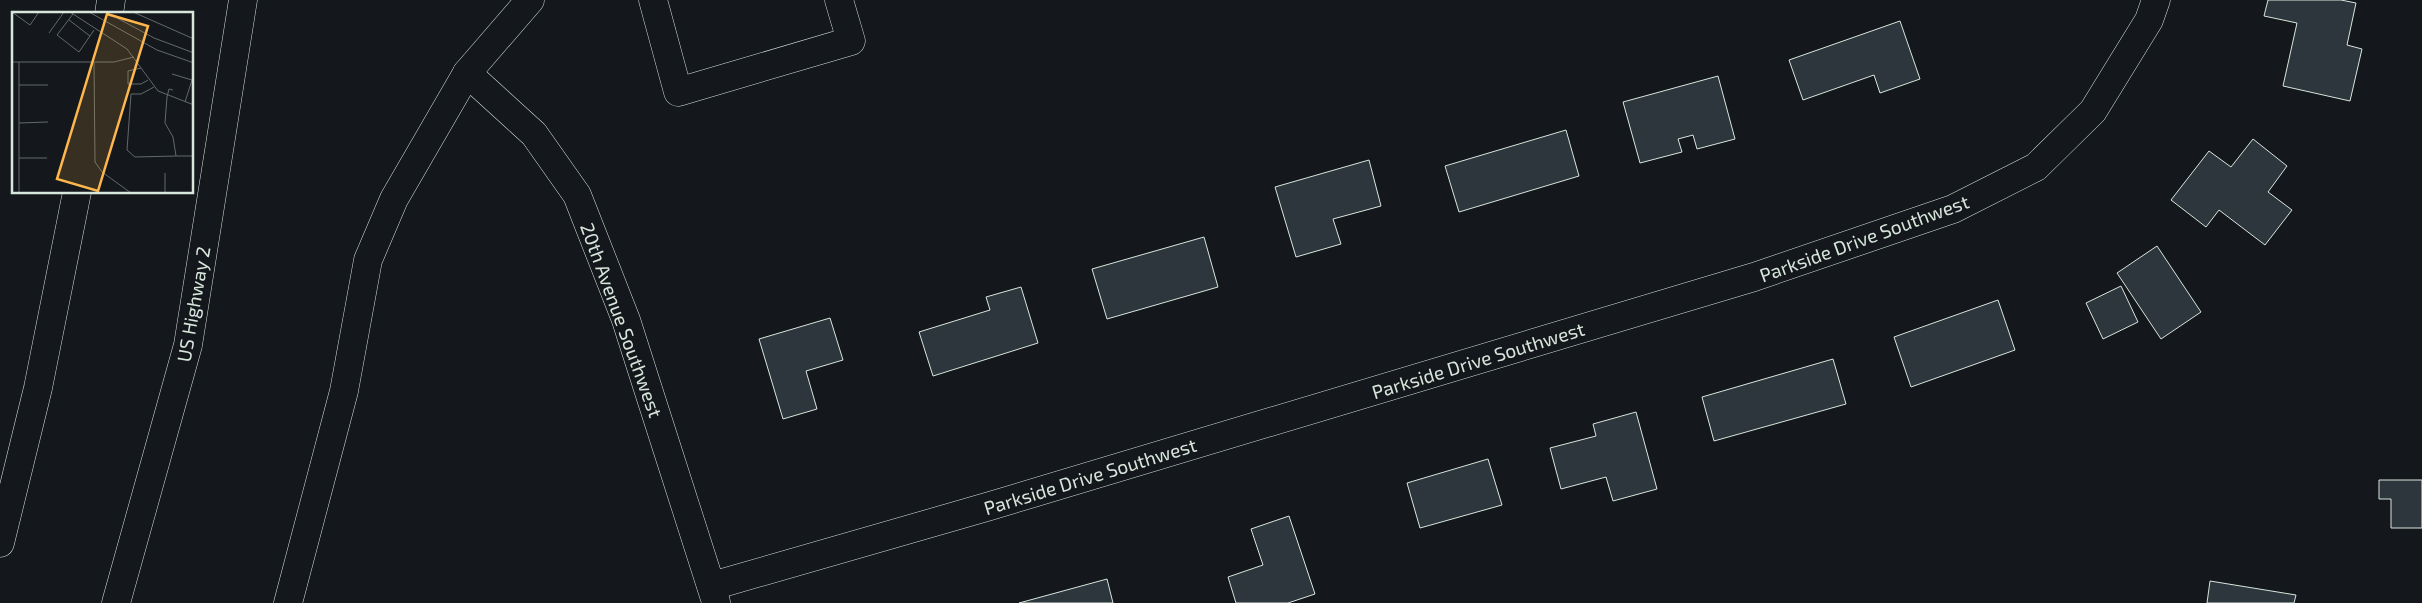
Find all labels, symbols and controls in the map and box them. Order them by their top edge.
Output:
inset map [12,12,194,194]
street label: Parkside Drive Southwest [1756,189,1972,287]
street label: 20th Avenue Southwest [576,220,668,420]
street label: US Highway 2 [172,244,214,364]
street label: Parkside Drive Southwest [1369,317,1587,403]
street label: Parkside Drive Southwest [981,433,1199,519]

